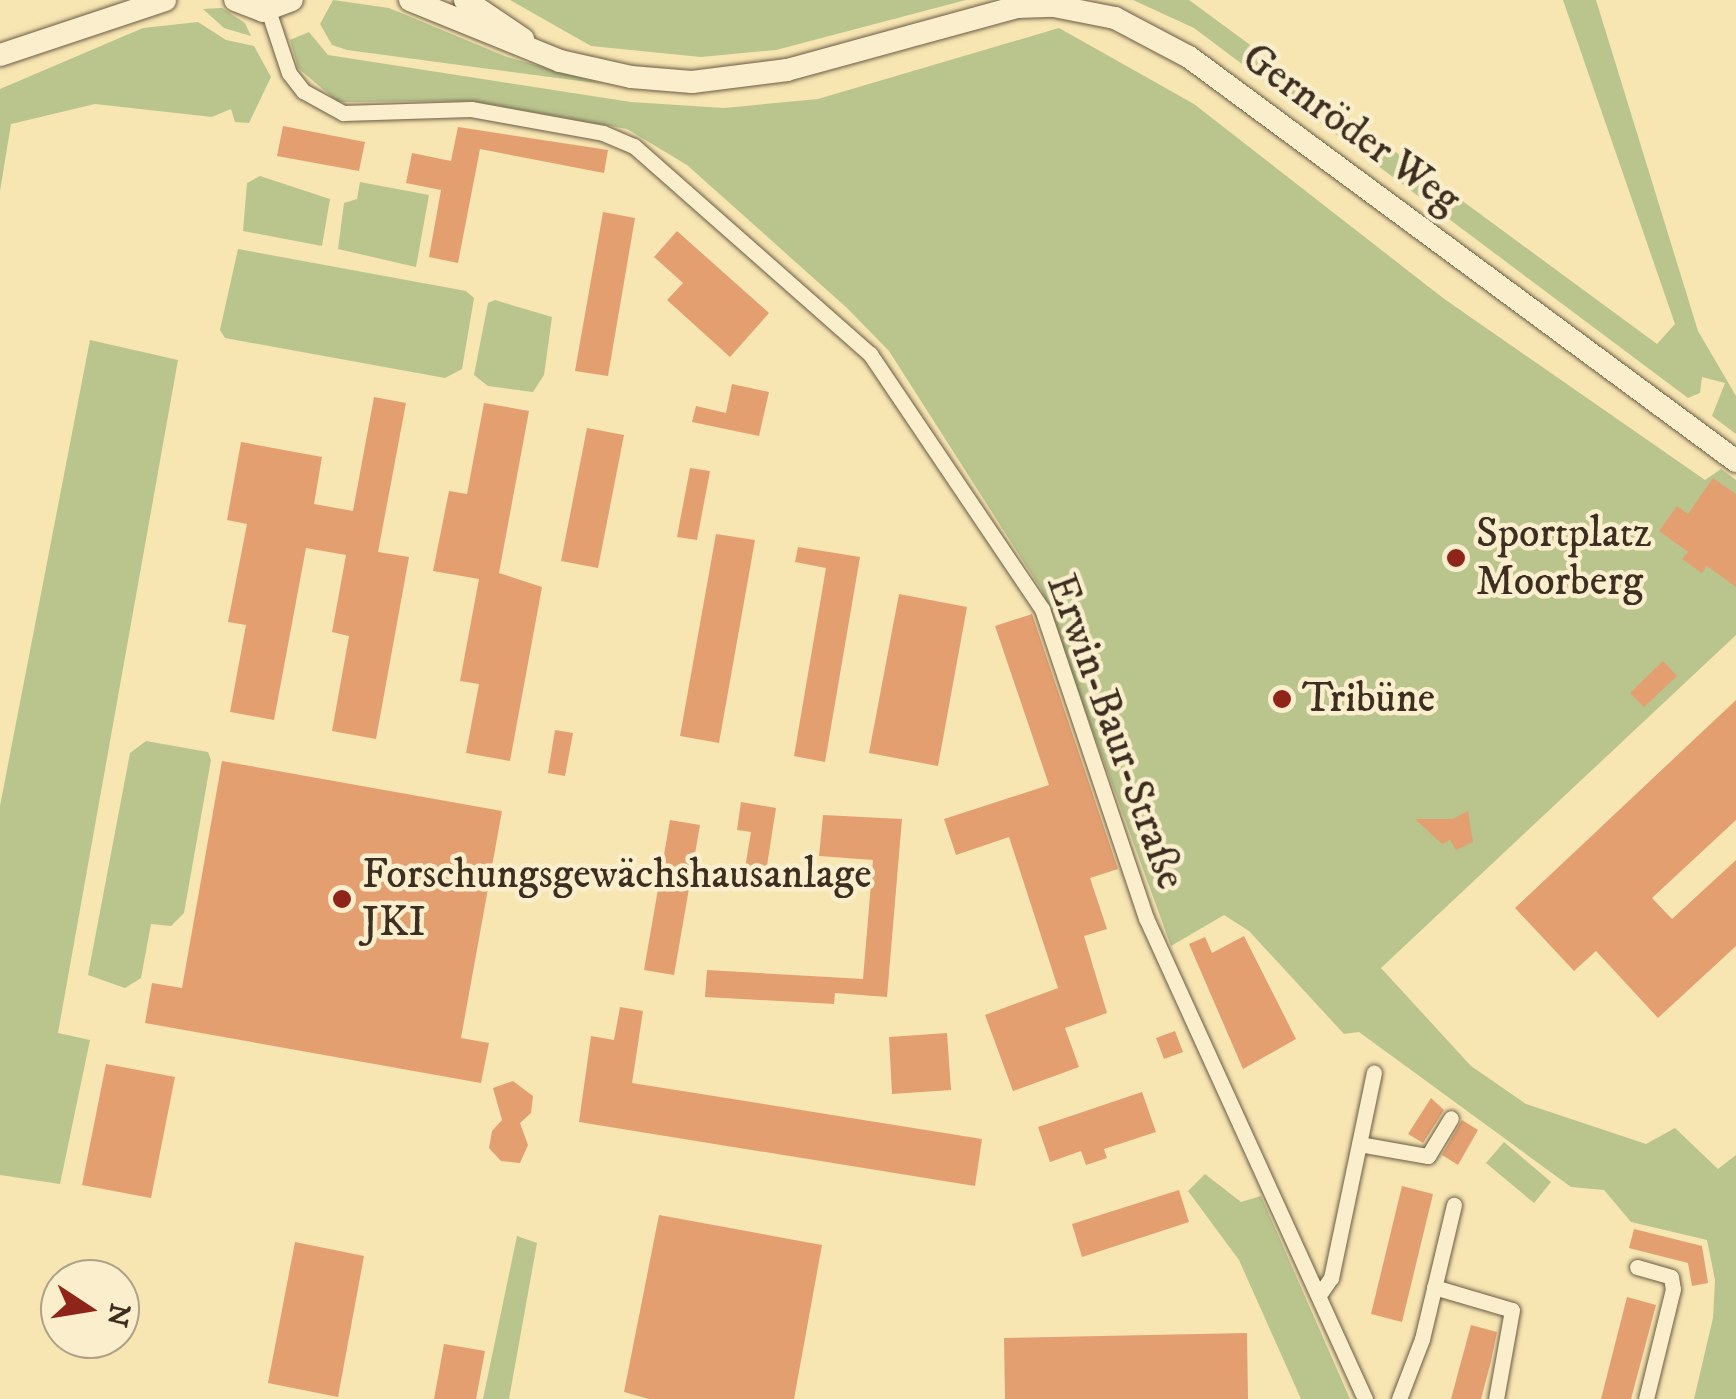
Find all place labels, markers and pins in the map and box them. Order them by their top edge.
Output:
place label: Sportplatz Moorberg [1476,509,1651,608]
marker: Sportplatz Moorberg [1445,547,1467,569]
place label: Tribüne [1302,674,1435,724]
marker: Tribüne [1271,688,1293,710]
place label: Forschungsgewächshausanlage JKI [362,850,872,948]
marker: Forschungsgewächshausanlage JKI [331,888,353,910]

